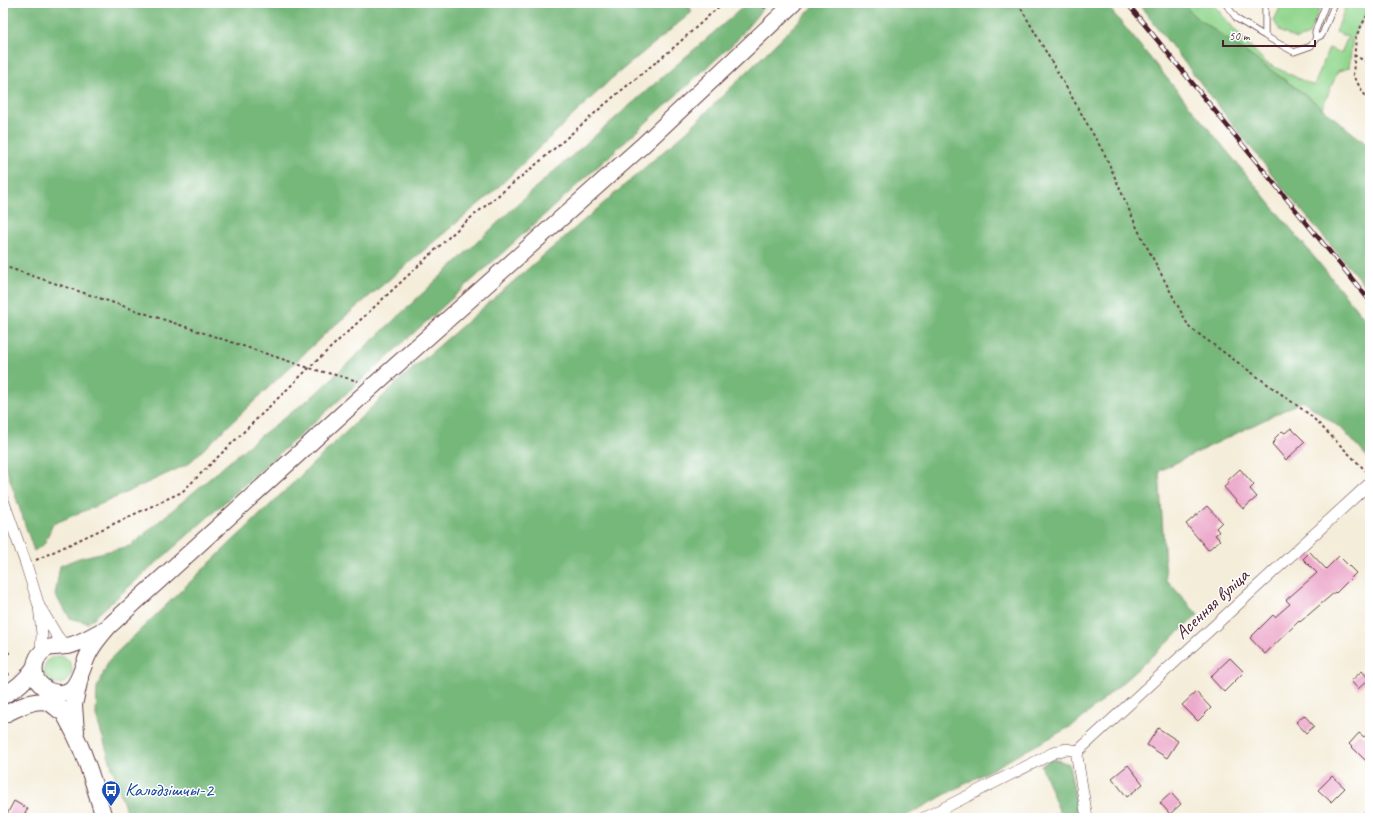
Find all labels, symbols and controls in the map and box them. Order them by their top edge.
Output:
scale bar [1223,22,1315,48]
text: 50 m [1229,28,1251,44]
street label: Асенняя вуліца [1170,563,1255,644]
place label: Калодзішчы-2 [125,778,215,802]
bus stop icon: Калодзішчы-2 [100,779,122,807]

